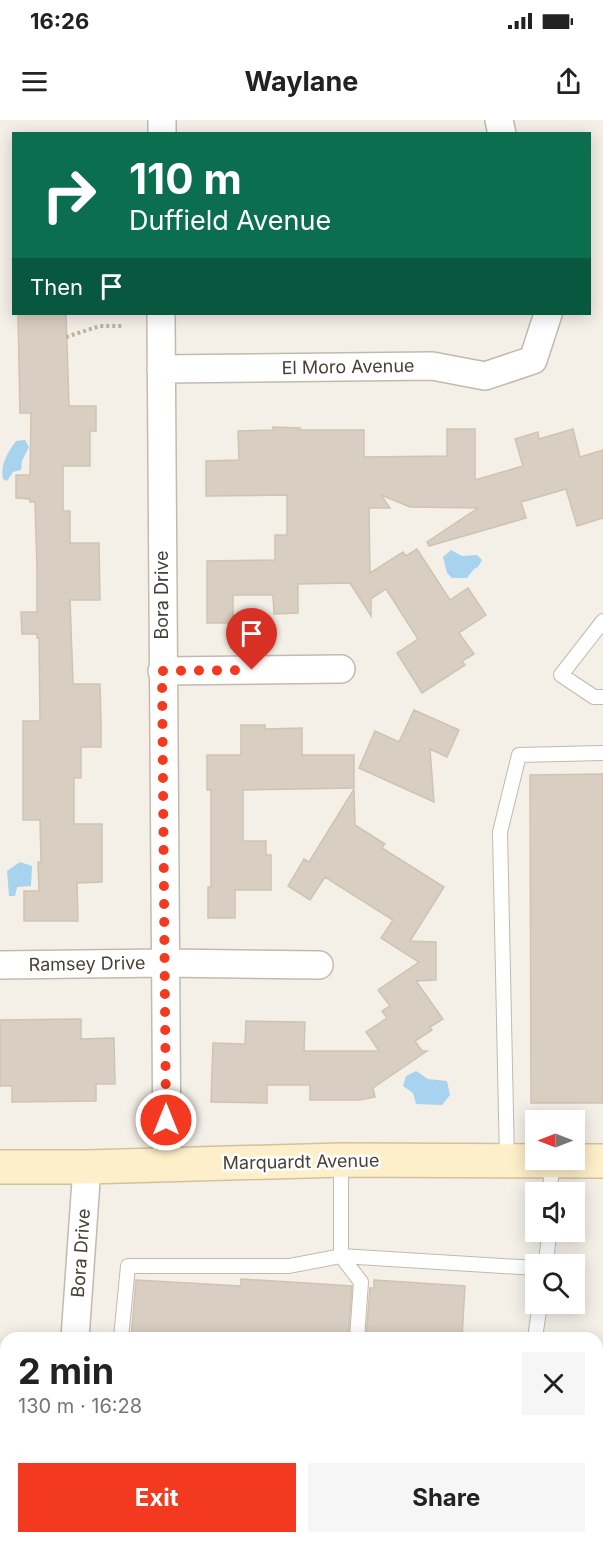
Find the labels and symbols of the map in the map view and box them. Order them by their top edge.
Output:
street label: El Moro Avenue [281,355,415,378]
street label: Bora Drive [151,550,172,640]
pin [226,608,277,670]
street label: Ramsey Drive [28,952,146,975]
position arrow [134,1088,198,1152]
north arrow [525,1110,585,1170]
street label: Marquardt Avenue [223,1150,379,1173]
street label: Bora Drive [67,1208,94,1298]

